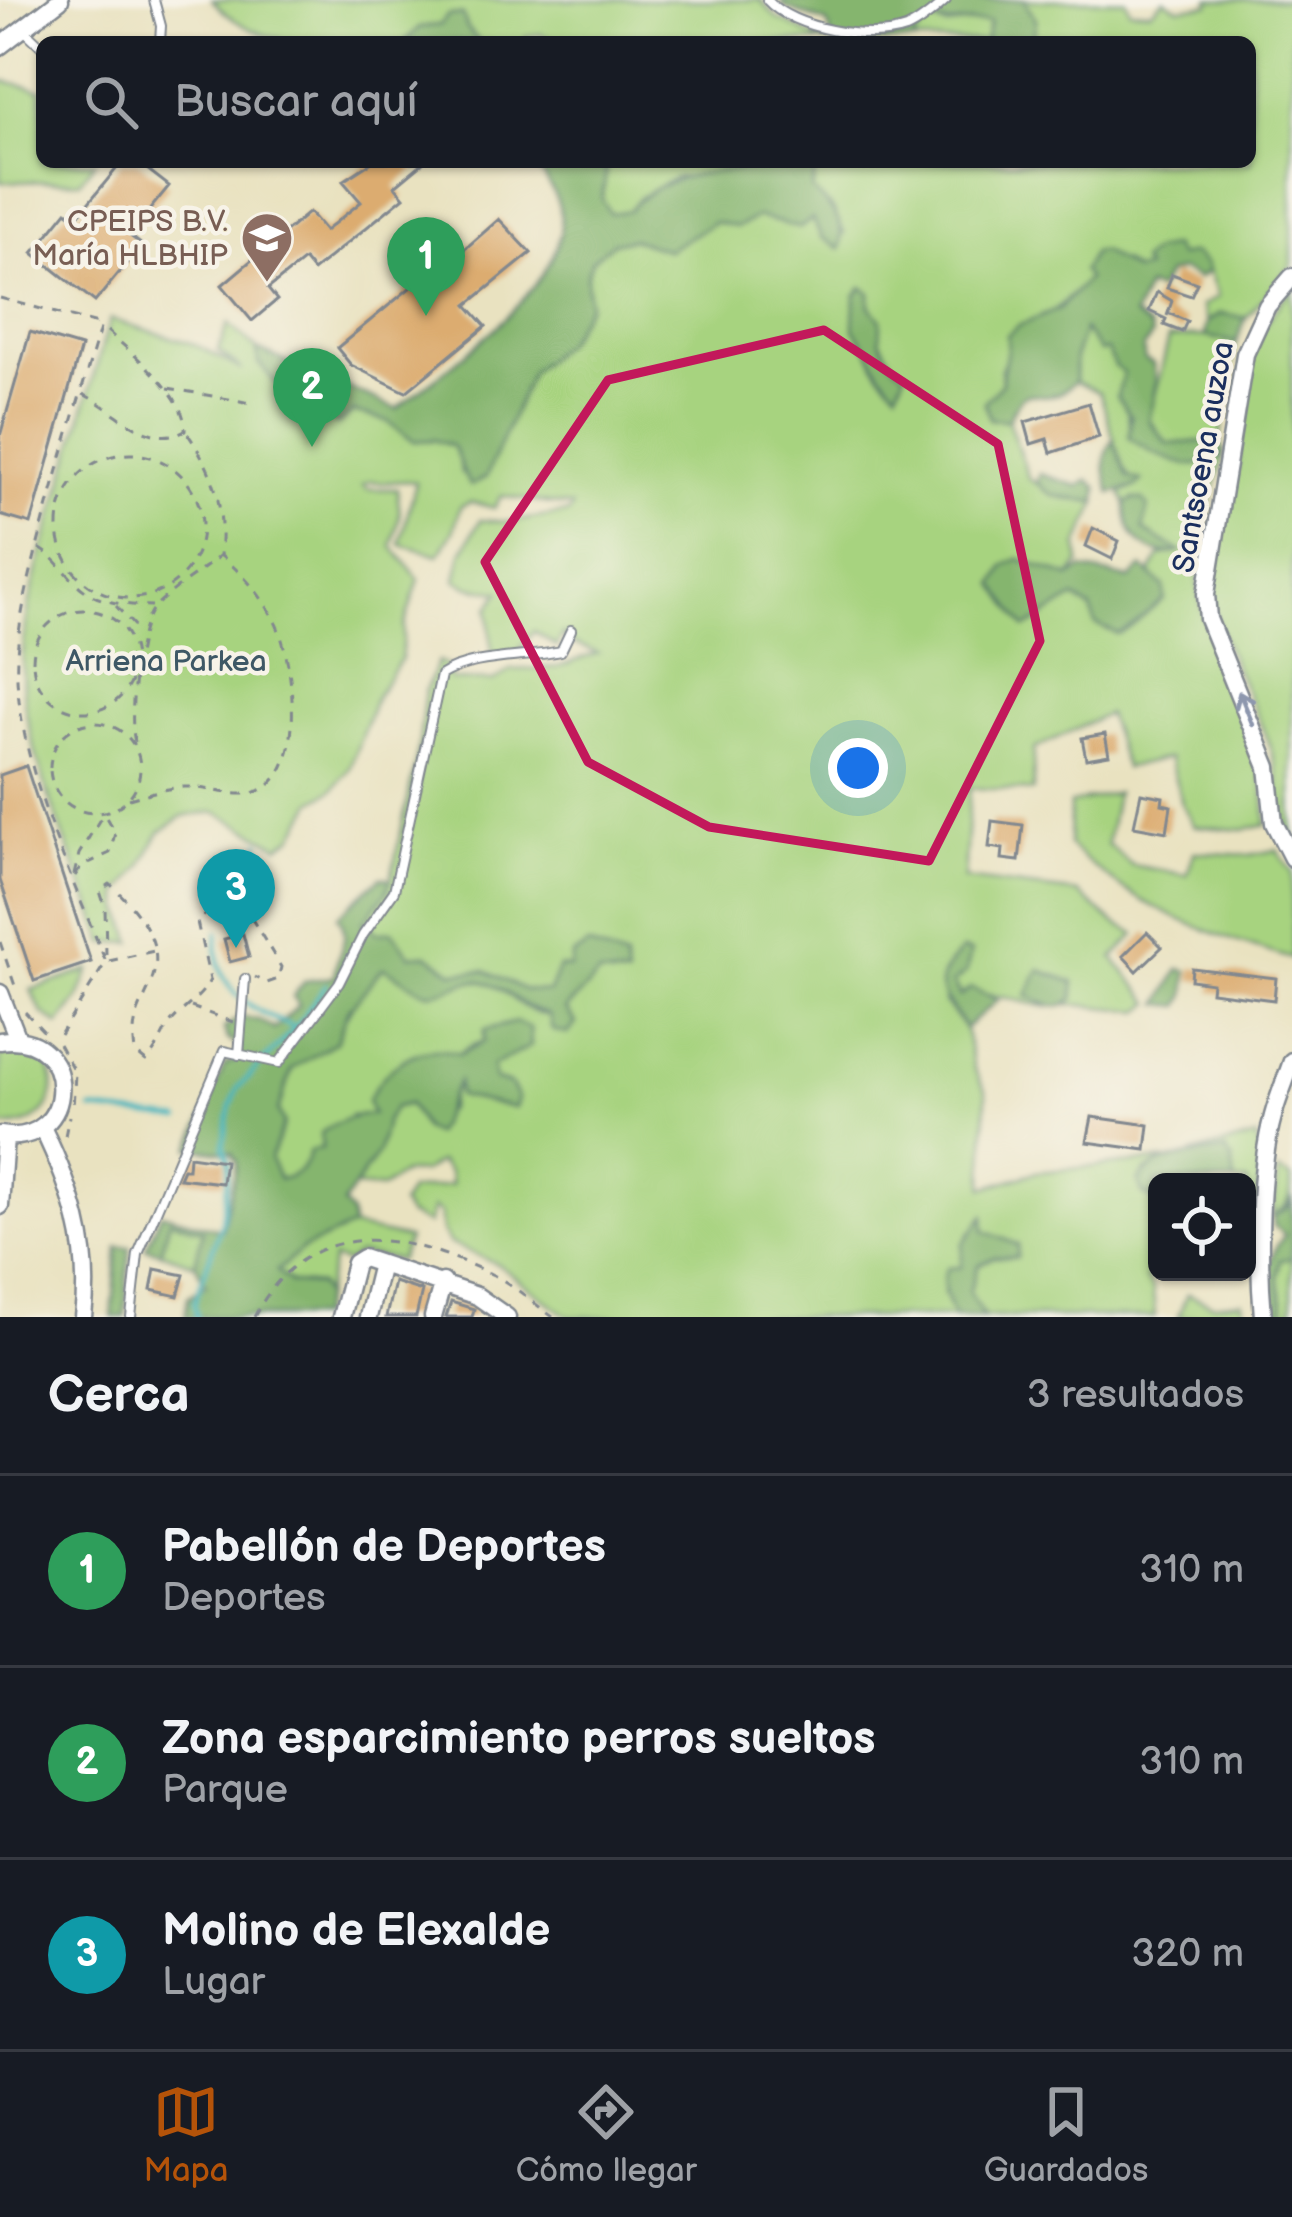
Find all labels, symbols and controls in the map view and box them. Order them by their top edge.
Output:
search box [36,36,1256,168]
icon: search [78,69,144,135]
text: Buscar aquí [174,75,417,130]
place label: CPEIPS B.V. María HLBHIP [32,204,228,274]
school or university icon: CPEIPS B.V. María HLBHIP [239,210,295,284]
pin: 1 [387,217,465,316]
street label: Santsoena auzoa [1166,339,1242,576]
pin: 2 [273,348,351,447]
park label: Arriena Parkea [65,644,267,680]
one-way arrow [1233,691,1255,728]
your location [828,738,888,798]
pin: 3 [197,849,275,948]
map controls [1148,1173,1256,1281]
button: locate [1148,1173,1256,1281]
text: Cerca [48,1365,190,1426]
text: 3 resultados [1027,1372,1244,1419]
text: Pabellón de Deportes [162,1520,606,1575]
text: 1 [79,1547,95,1594]
text: 310 m [1139,1547,1244,1594]
text: Deportes [162,1575,326,1622]
text: Zona esparcimiento perros sueltos [162,1712,875,1767]
text: 2 [75,1739,99,1786]
text: 310 m [1139,1739,1244,1786]
text: Parque [162,1767,288,1814]
text: Molino de Elexalde [162,1904,551,1959]
text: 3 [76,1931,98,1978]
text: 320 m [1131,1931,1244,1978]
text: Lugar [162,1959,265,2006]
tab: Mapa [144,2079,229,2191]
tab: Cómo llegar [516,2079,697,2191]
tab: Guardados [984,2079,1148,2191]

